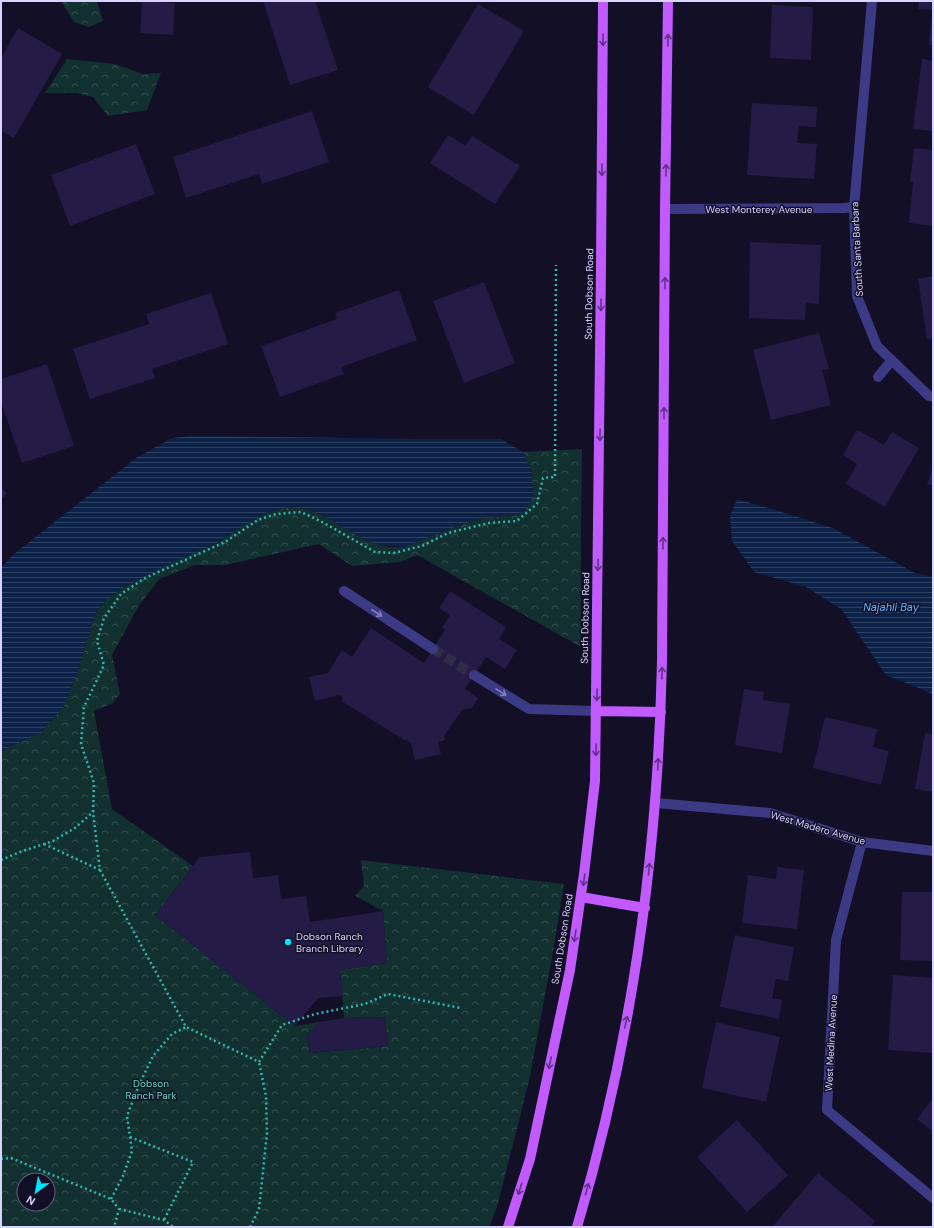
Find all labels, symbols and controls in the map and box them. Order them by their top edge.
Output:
one-way arrow [599,33,607,46]
one-way arrow [664,34,672,47]
one-way arrow [598,163,606,176]
one-way arrow [662,164,670,177]
street label: South Santa Barbara [848,201,866,297]
street label: West Monterey Avenue [706,203,813,216]
street label: South Dobson Road [582,248,596,340]
one-way arrow [661,277,669,290]
one-way arrow [597,298,605,311]
one-way arrow [660,407,668,420]
one-way arrow [596,428,603,441]
one-way arrow [659,537,667,550]
one-way arrow [594,558,602,571]
street label: South Dobson Road [578,572,592,664]
water label: Najahli Bay [863,600,920,614]
one-way arrow [371,609,383,617]
one-way arrow [658,667,666,680]
one-way arrow [495,688,507,696]
one-way arrow [593,688,600,701]
one-way arrow [592,743,599,756]
one-way arrow [654,758,662,771]
street label: West Madero Avenue [769,808,867,848]
one-way arrow [645,863,652,876]
one-way arrow [580,873,588,886]
street label: South Dobson Road [548,893,576,985]
one-way arrow [571,929,579,942]
place label: Dobson Ranch Branch Library [296,930,364,955]
marker: Dobson Ranch Branch Library [283,937,293,947]
street label: West Medina Avenue [822,994,840,1092]
one-way arrow [623,1016,631,1029]
one-way arrow [546,1056,554,1069]
park label: Dobson Ranch Park [126,1077,176,1102]
north arrow [16,1172,56,1212]
one-way arrow [516,1183,523,1196]
one-way arrow [584,1183,592,1196]
text: N [24,1192,38,1209]

